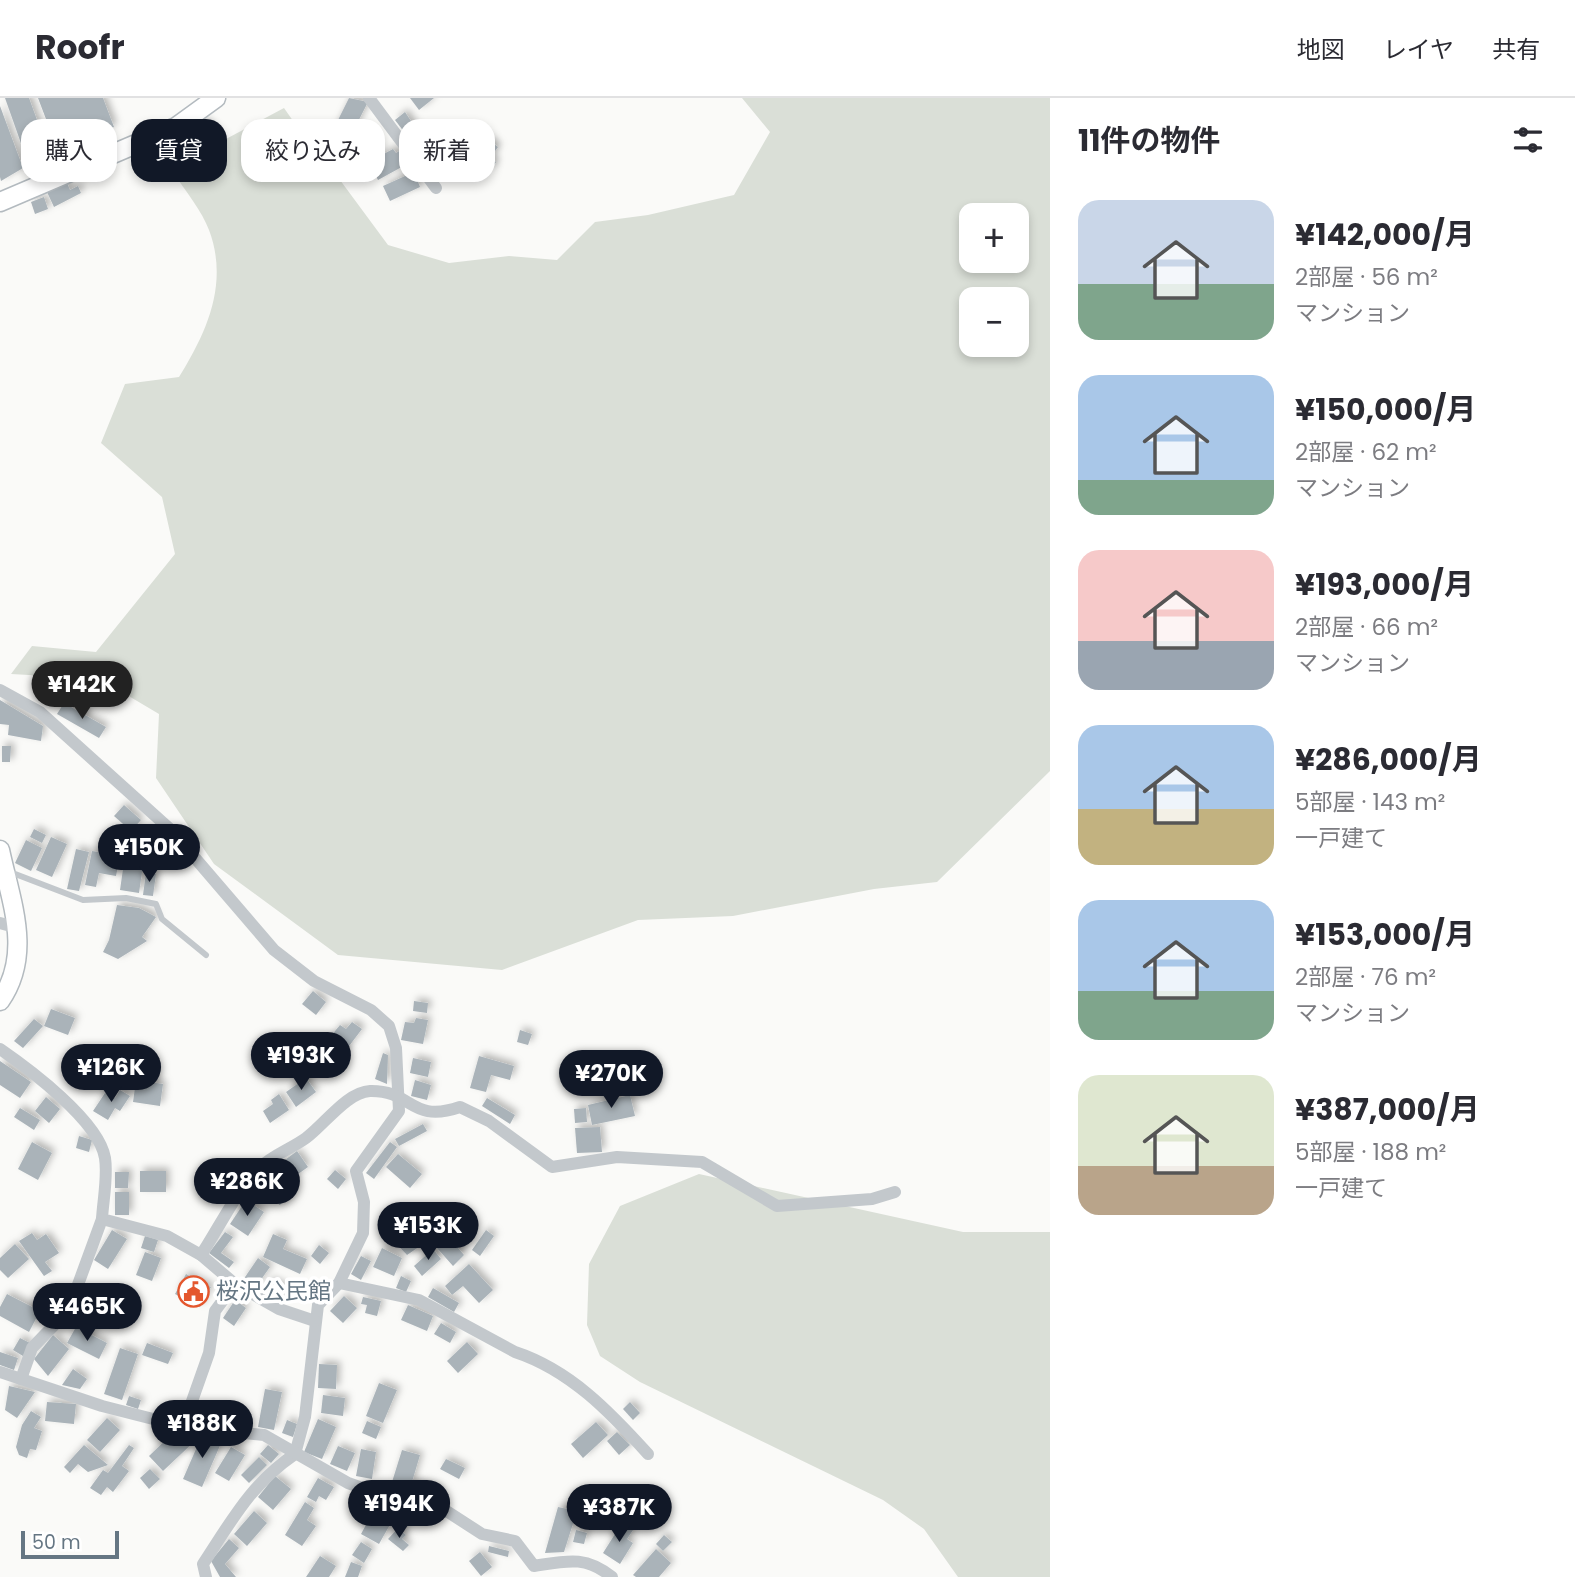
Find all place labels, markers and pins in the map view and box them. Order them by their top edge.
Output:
pin: ¥142K [33,662,131,721]
pin: ¥150K [100,824,198,884]
pin: ¥193K [252,1032,350,1092]
pin: ¥126K [62,1044,160,1104]
pin: ¥270K [562,1051,660,1110]
pin: ¥286K [198,1158,296,1218]
pin: ¥153K [379,1202,477,1262]
public building icon: 桜沢公民館 [176,1274,210,1308]
place label: 桜沢公民館 [216,1275,331,1307]
pin: ¥465K [38,1284,136,1343]
pin: ¥188K [153,1400,251,1460]
pin: ¥194K [350,1480,448,1540]
pin: ¥387K [570,1484,668,1544]

